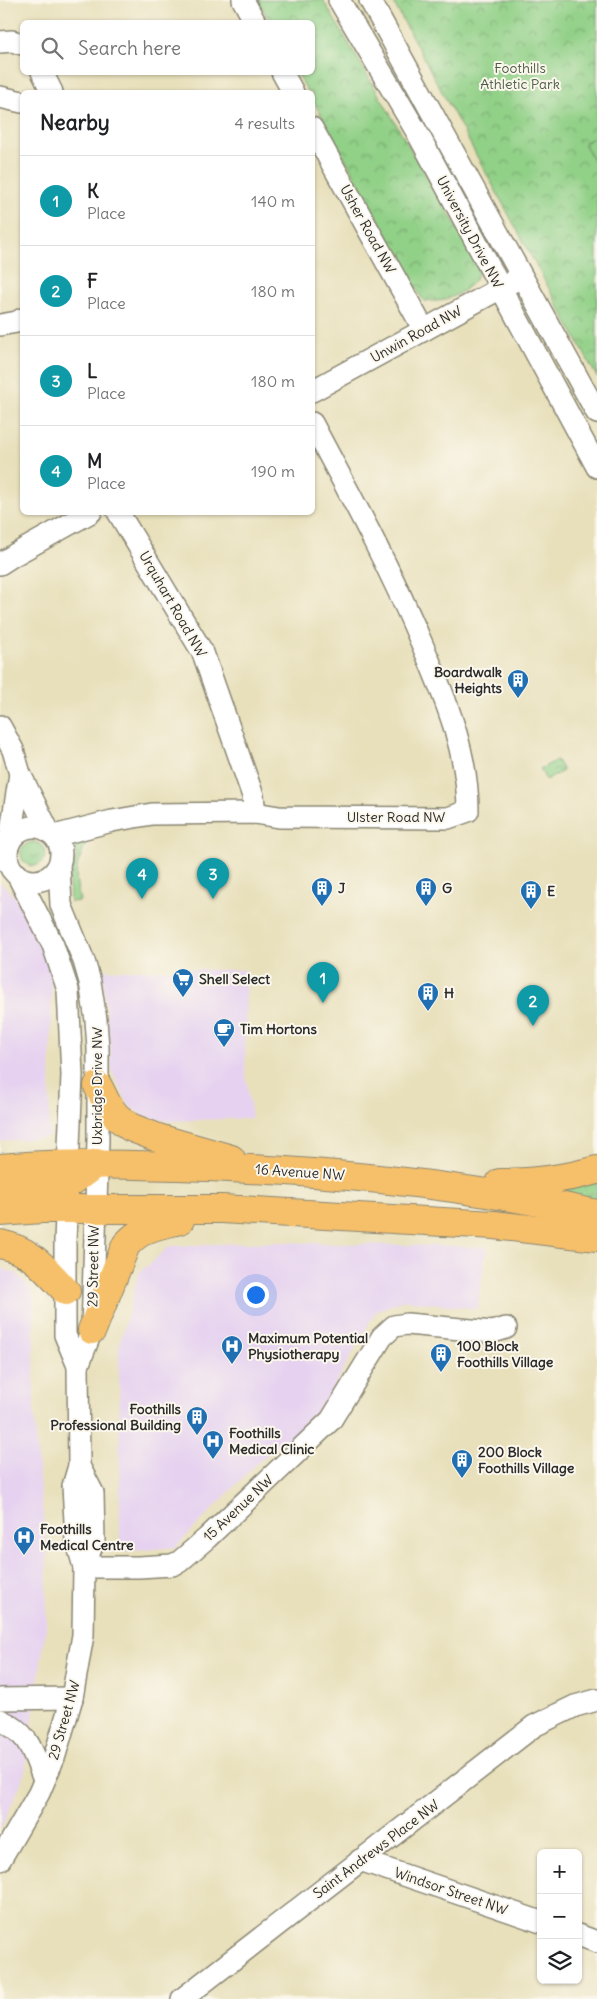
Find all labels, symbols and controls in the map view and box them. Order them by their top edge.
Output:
search box [20,20,315,75]
icon: search [38,34,66,62]
text: Search here [78,36,181,60]
park label: Foothills Athletic Park [480,59,560,93]
text: Nearby [40,109,110,136]
text: 4 results [234,113,295,133]
street label: University Drive NW [433,173,507,292]
text: K [87,179,99,203]
street label: Usher Road NW [336,181,400,277]
text: 1 [53,191,59,211]
text: 140 m [251,191,295,211]
text: Place [87,203,126,223]
text: F [87,269,98,293]
text: 2 [52,281,60,301]
text: 180 m [251,281,295,301]
text: Place [87,293,126,313]
street label: Unwin Road NW [367,301,465,366]
text: L [87,359,97,383]
text: 3 [51,371,61,391]
text: 180 m [251,371,295,391]
text: Place [87,383,126,403]
text: M [87,449,102,473]
text: 4 [51,461,61,481]
text: 190 m [251,461,295,481]
text: Place [87,473,126,493]
street label: Urquhart Road NW [135,548,211,660]
place label: Boardwalk Heights [434,663,503,697]
building icon: Boardwalk Heights [506,668,530,699]
street label: Ulster Road NW [347,808,446,826]
pin: 4 [126,858,158,899]
pin: 3 [197,858,229,899]
building icon: J [310,876,334,907]
building icon: G [414,876,438,907]
place label: J [338,879,346,897]
place label: G [442,879,452,897]
building icon: E [519,879,543,910]
place label: E [547,882,555,900]
pin: 1 [307,962,339,1003]
supermarket icon: Shell Select [171,967,195,998]
place label: Shell Select [199,970,270,988]
building icon: H [416,981,440,1012]
place label: H [444,984,454,1002]
pin: 2 [517,985,549,1026]
cafe icon: Tim Hortons [212,1017,236,1048]
place label: Tim Hortons [240,1020,317,1038]
street label: Uxbridge Drive NW [88,1026,106,1145]
street label: 16 Avenue NW [255,1160,346,1184]
street label: 29 Street NW [83,1225,103,1307]
your location [243,1282,269,1308]
place label: Maximum Potential Physiotherapy [248,1329,368,1363]
hospital icon: Maximum Potential Physiotherapy [220,1334,244,1365]
place label: 100 Block Foothills Village [457,1337,554,1371]
building icon: 100 Block Foothills Village [429,1342,453,1373]
place label: Foothills Professional Building [50,1400,182,1434]
building icon: Foothills Professional Building [185,1405,209,1436]
place label: Foothills Medical Clinic [229,1424,315,1458]
hospital icon: Foothills Medical Clinic [201,1429,225,1460]
place label: 200 Block Foothills Village [478,1443,575,1477]
building icon: 200 Block Foothills Village [450,1448,474,1479]
street label: 15 Avenue NW [199,1471,277,1545]
place label: Foothills Medical Centre [40,1520,134,1554]
hospital icon: Foothills Medical Centre [12,1525,36,1556]
street label: 29 Street NW [44,1678,84,1762]
street label: Saint Andrews Place NW [309,1795,443,1902]
map controls [537,1849,582,1984]
button: + [537,1849,582,1894]
street label: Windsor Street NW [392,1863,510,1919]
button: − [537,1894,582,1939]
button: layers [537,1939,582,1984]

